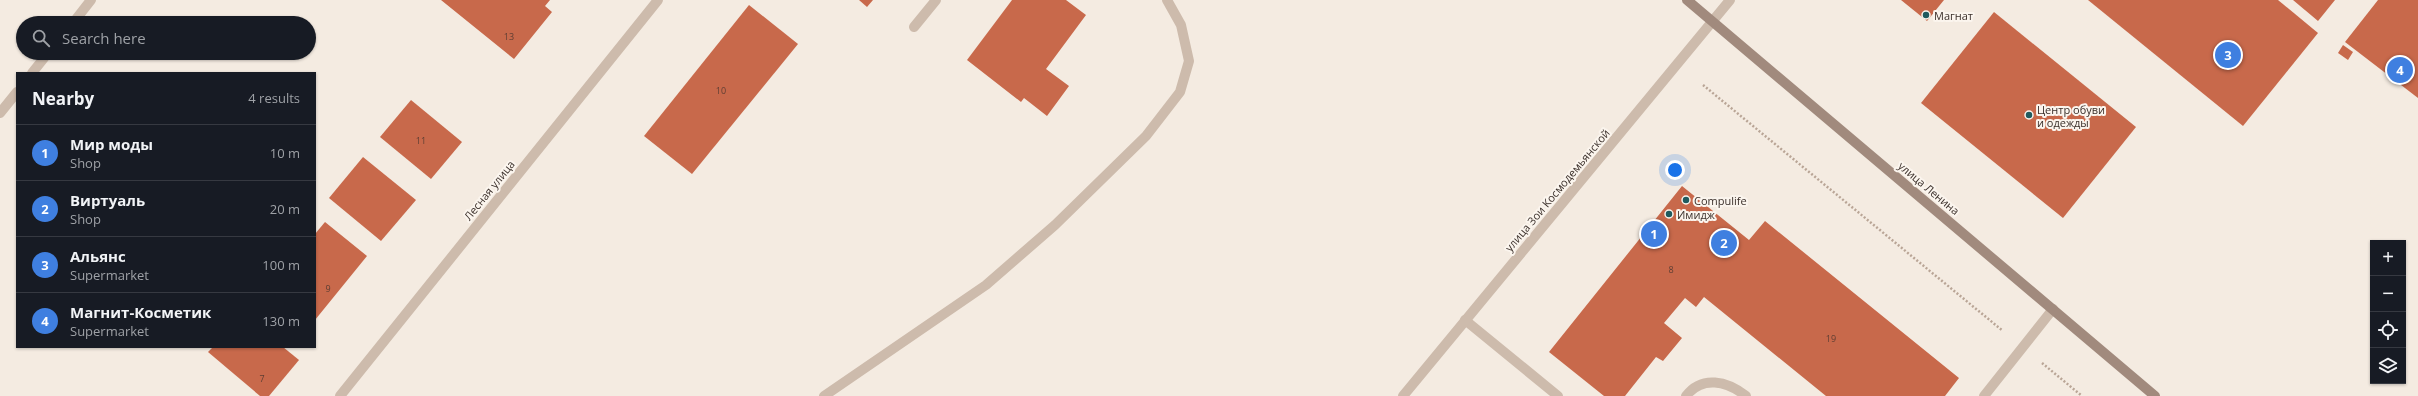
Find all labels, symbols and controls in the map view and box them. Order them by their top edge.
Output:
place label: Магнат [1934,8,1973,23]
marker: Магнат [1921,10,1931,20]
search box [16,16,316,60]
icon: search [30,27,52,49]
text: Search here [62,28,146,48]
house number: 13 [504,30,514,43]
pin: 3 [2215,40,2241,70]
pin: 4 [2387,55,2413,85]
house number: 10 [716,84,726,97]
text: Nearby [32,87,94,110]
text: 4 results [248,89,300,107]
place label: Центр обуви и одежды [2037,102,2105,130]
marker: Центр обуви и одежды [2024,110,2034,120]
street label: улица Зои Космодемьянской [1501,126,1613,254]
text: Мир моды [70,134,153,154]
house number: 11 [416,134,426,147]
text: 1 [41,144,49,162]
text: 10 m [270,144,300,162]
text: Shop [70,154,101,172]
street label: Лесная улица [460,157,518,223]
street label: улица Ленина [1895,158,1963,218]
your location [1665,160,1685,180]
text: Виртуаль [70,190,145,210]
place label: Compulife [1694,193,1747,208]
marker: Compulife [1681,195,1691,205]
text: 2 [41,200,49,218]
text: 20 m [270,200,300,218]
place label: Имидж [1677,207,1716,222]
marker: Имидж [1664,209,1674,219]
text: Shop [70,210,101,228]
pin: 1 [1641,219,1667,249]
pin: 2 [1711,228,1737,258]
map controls [2370,240,2406,384]
button: + [2370,240,2406,276]
text: Альянс [70,246,126,266]
text: 3 [41,256,49,274]
text: 100 m [262,256,300,274]
house number: 8 [1668,263,1674,276]
text: Supermarket [70,266,149,284]
button: − [2370,276,2406,312]
house number: 9 [325,282,331,295]
text: Магнит-Косметик [70,302,211,322]
text: 4 [41,312,49,330]
text: 130 m [262,312,300,330]
button: locate [2370,312,2406,348]
text: Supermarket [70,322,149,340]
house number: 19 [1826,332,1836,345]
button: layers [2370,348,2406,384]
house number: 7 [259,372,265,385]

